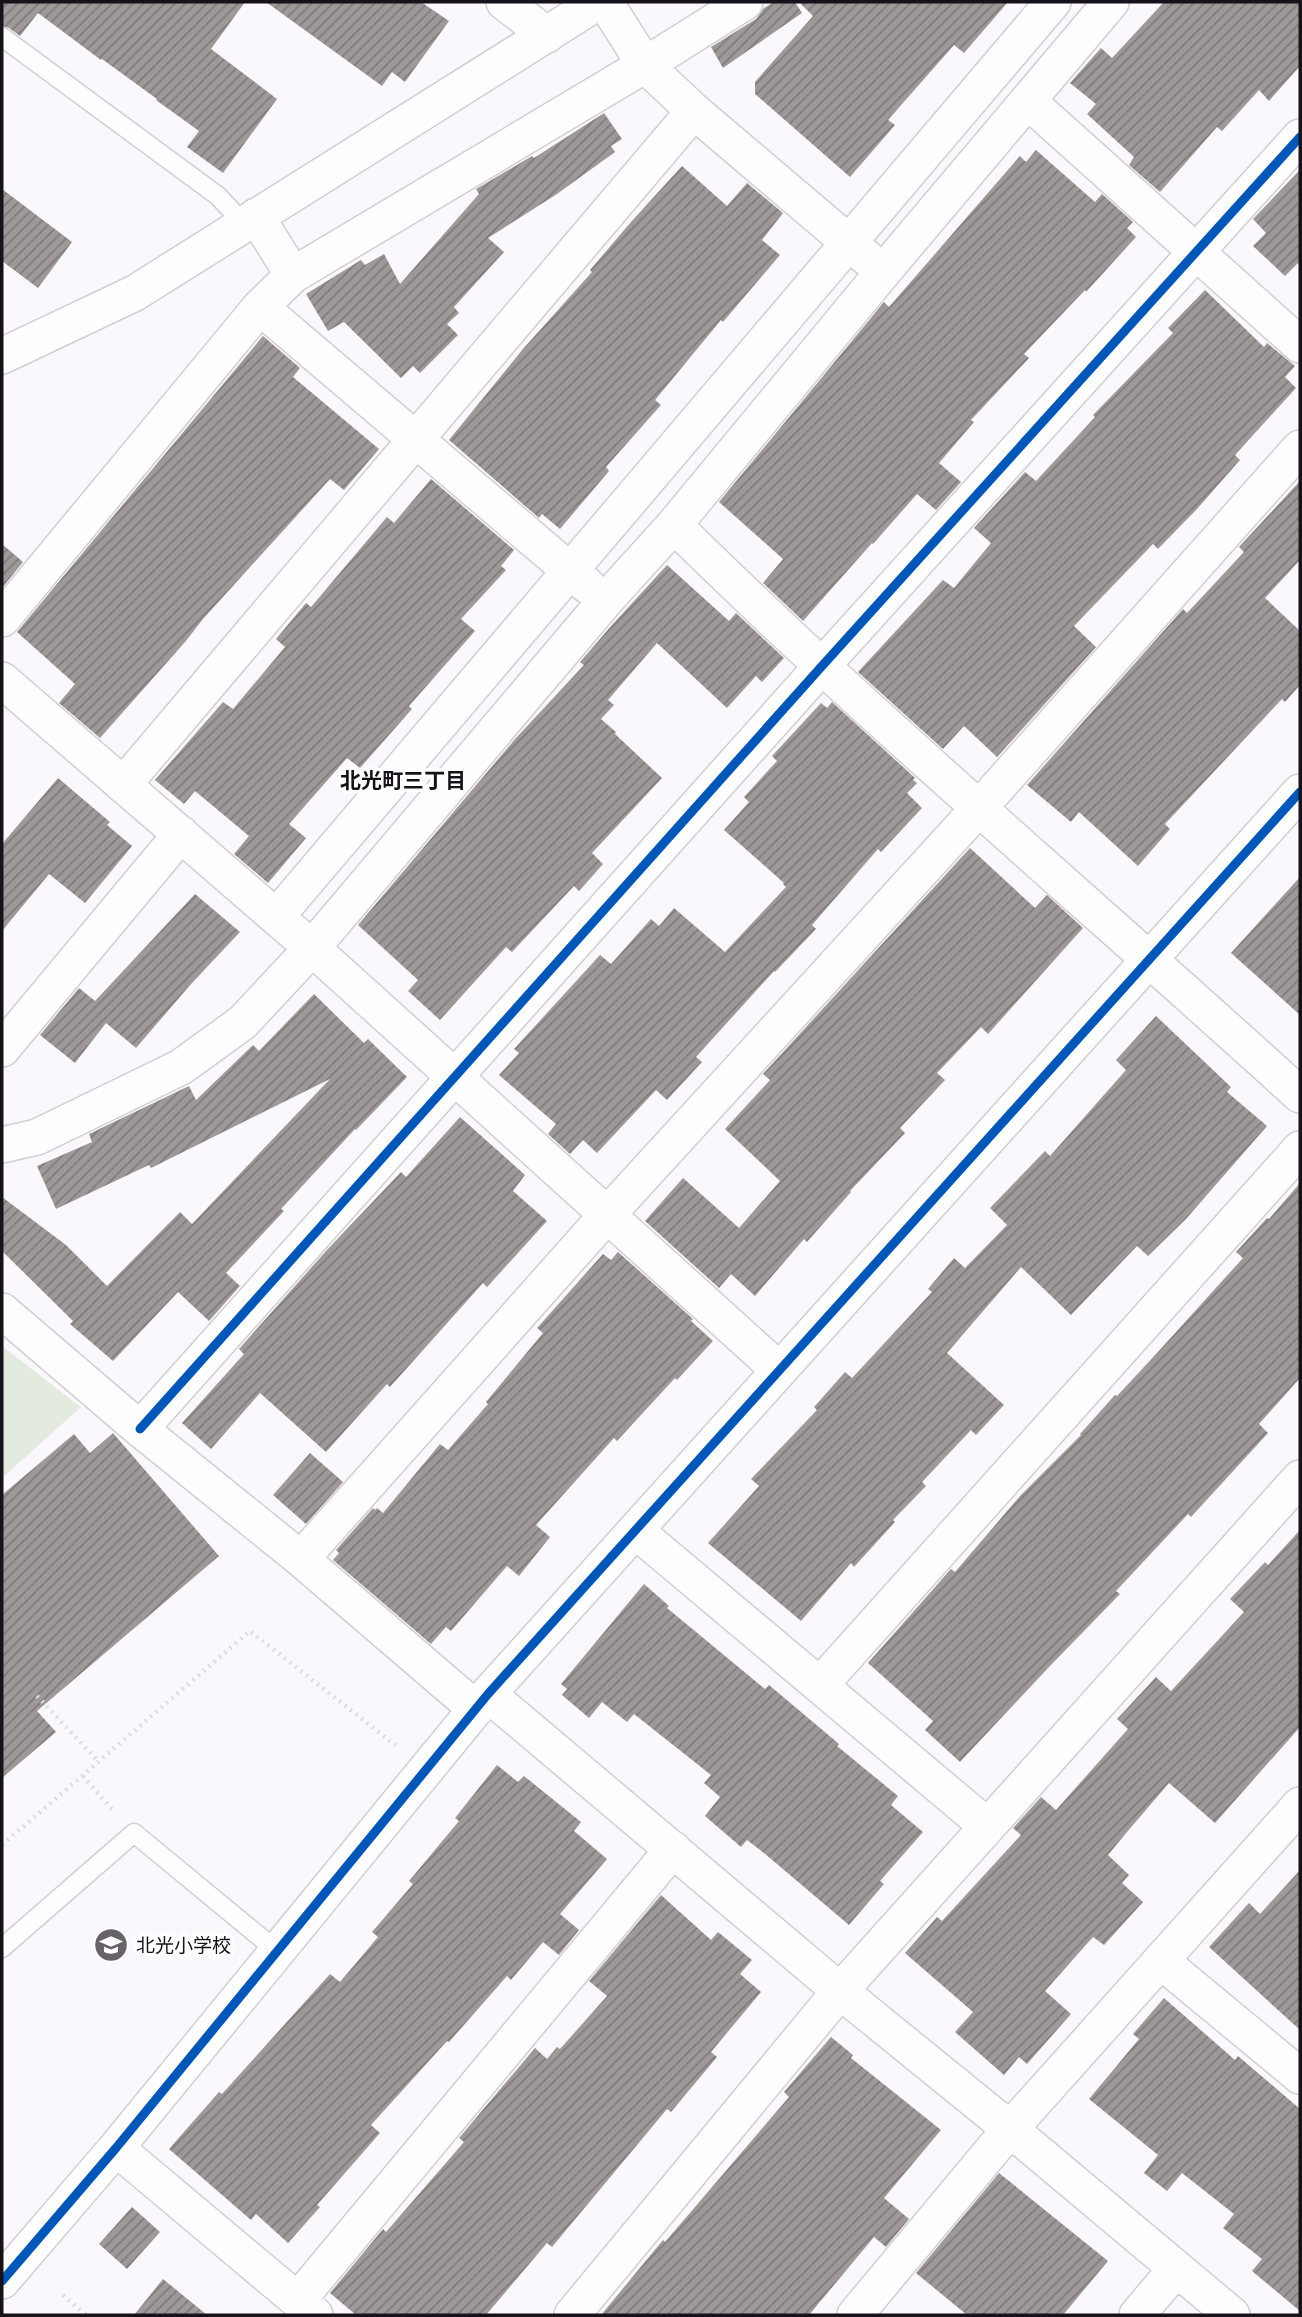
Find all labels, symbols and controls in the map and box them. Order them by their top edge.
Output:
district label: 北光町三丁目 [340,768,466,794]
school or university icon: 北光小学校 [92,1926,130,1964]
place label: 北光小学校 [136,1934,231,1957]

